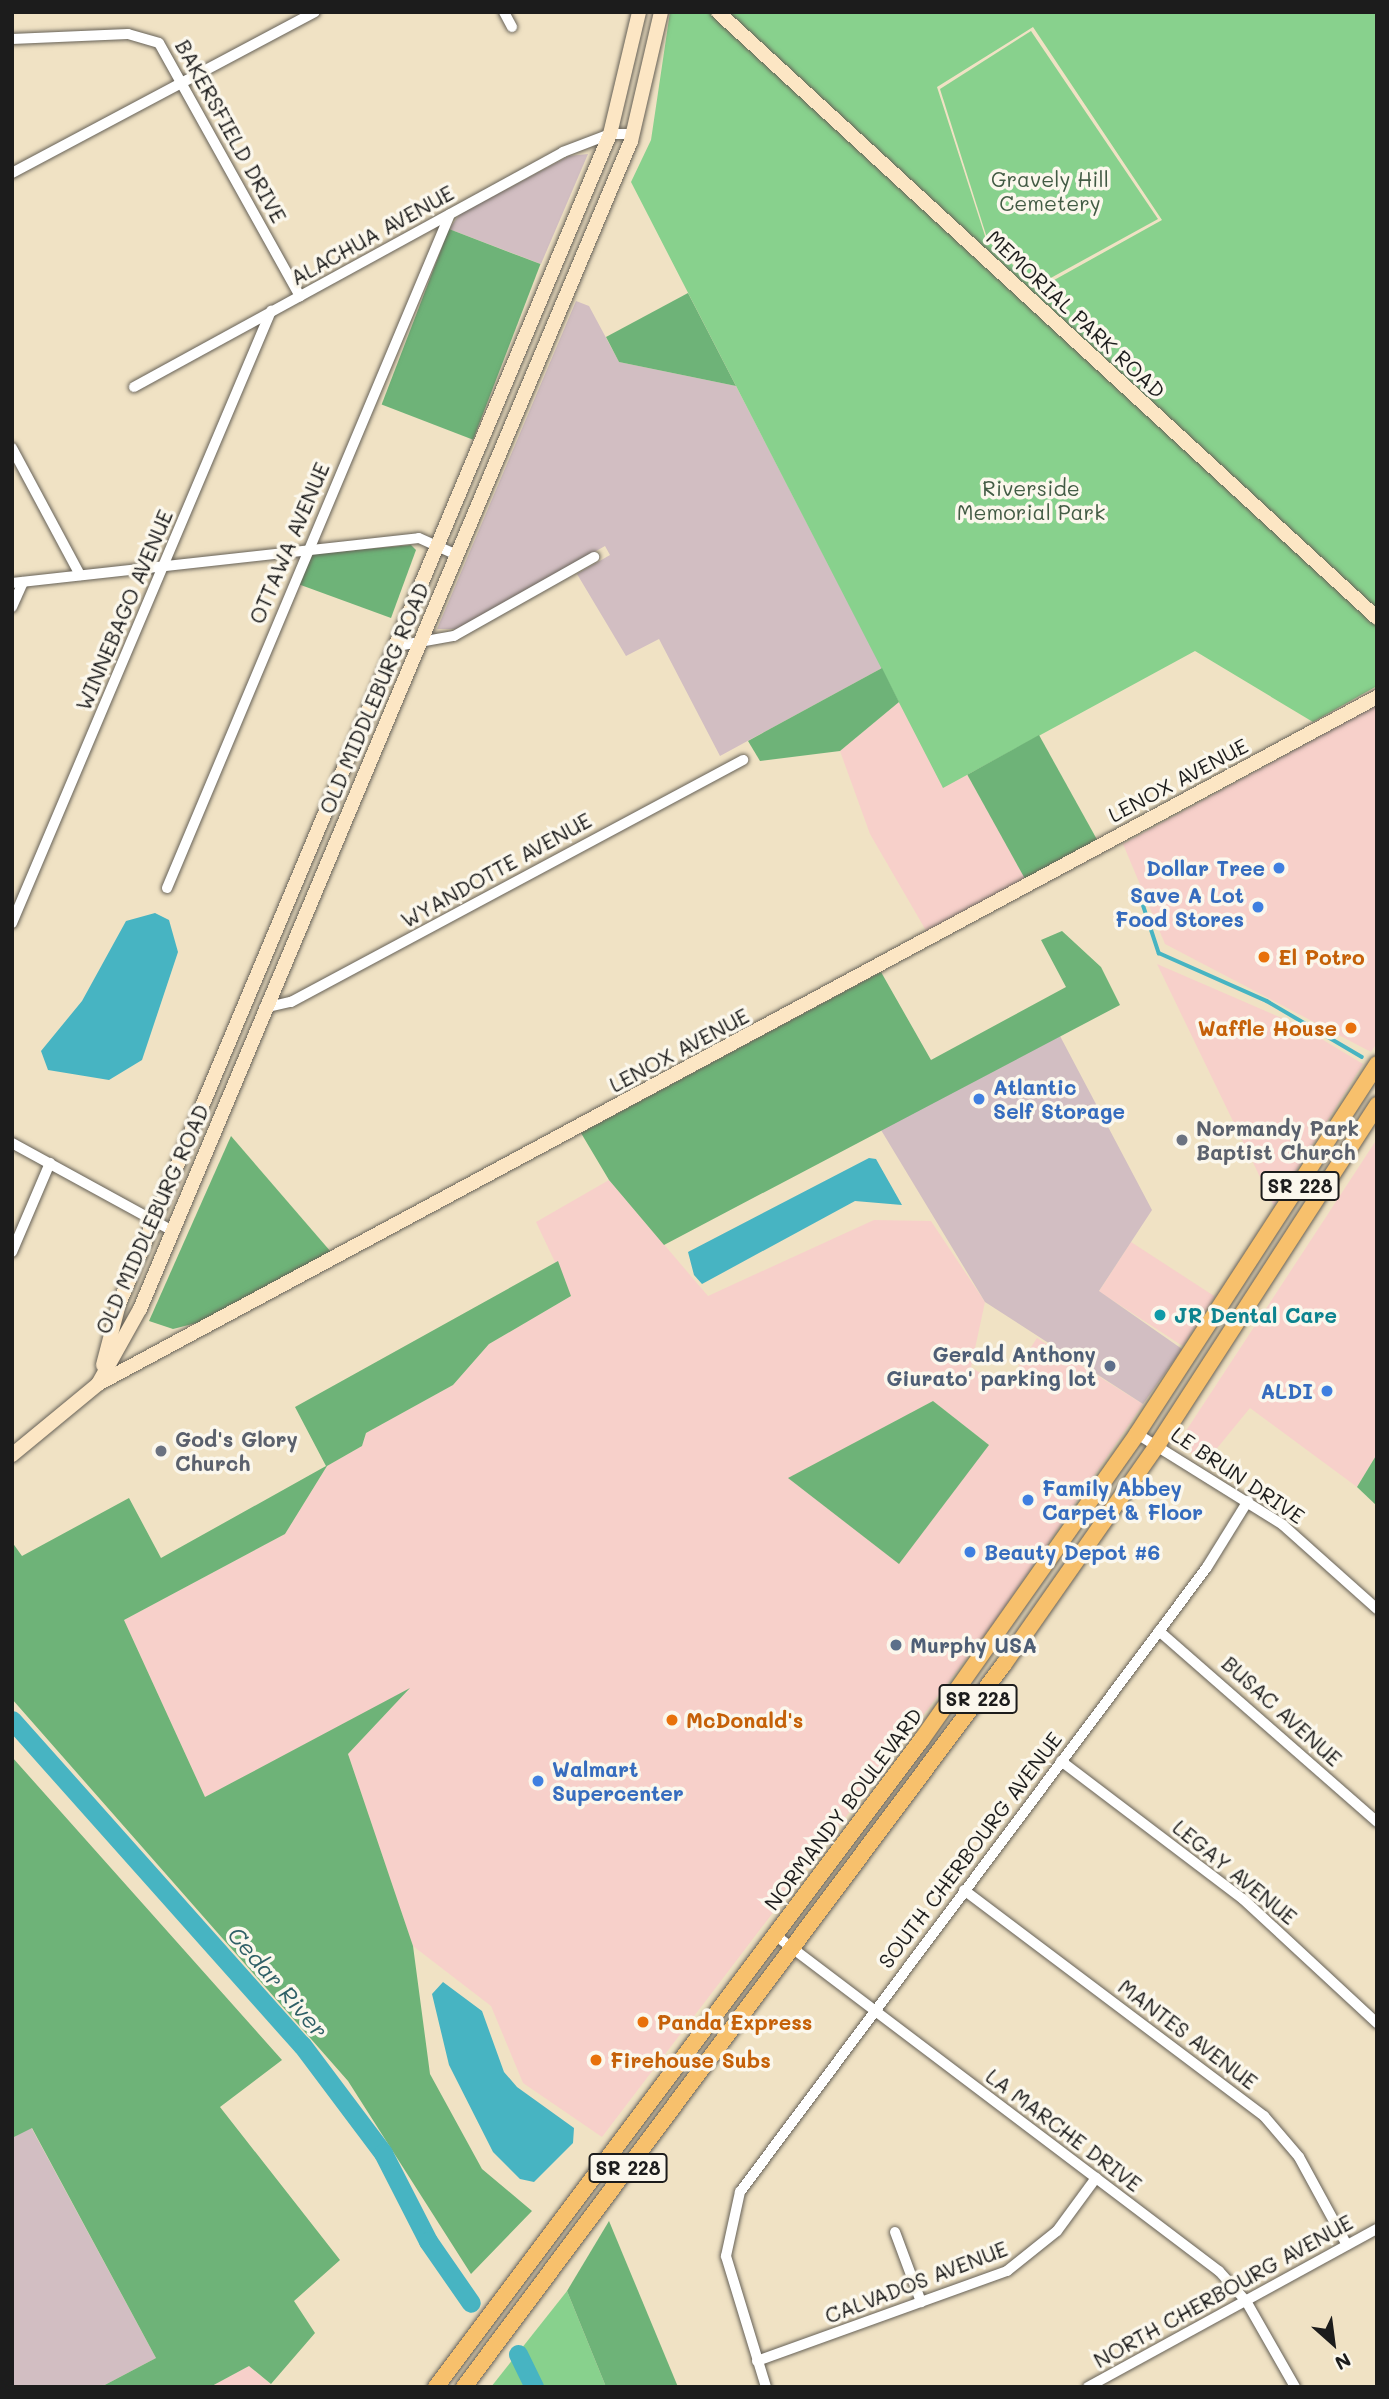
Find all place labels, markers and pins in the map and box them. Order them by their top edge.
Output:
place label: Dollar Tree [1146,855,1265,881]
marker: Dollar Tree [1271,860,1287,876]
place label: Save A Lot Food Stores [1115,882,1244,932]
marker: Save A Lot Food Stores [1250,899,1266,915]
place label: El Potro [1278,944,1365,970]
marker: El Potro [1256,949,1272,965]
place label: Waffle House [1198,1015,1337,1041]
marker: Waffle House [1343,1020,1359,1036]
place label: Atlantic Self Storage [993,1074,1125,1124]
marker: Atlantic Self Storage [971,1091,987,1107]
place label: Normandy Park Baptist Church [1196,1115,1359,1165]
marker: Normandy Park Baptist Church [1174,1132,1190,1148]
place label: JR Dental Care [1174,1302,1337,1328]
marker: JR Dental Care [1152,1307,1168,1323]
place label: Gerald Anthony Giurato' parking lot [886,1341,1096,1391]
marker: Gerald Anthony Giurato' parking lot [1102,1358,1118,1374]
place label: ALDI [1260,1378,1313,1404]
marker: ALDI [1319,1383,1335,1399]
place label: God's Glory Church [175,1426,298,1476]
marker: God's Glory Church [153,1443,169,1459]
place label: Family Abbey Carpet & Floor [1042,1475,1203,1525]
marker: Family Abbey Carpet & Floor [1020,1492,1036,1508]
place label: Beauty Depot #6 [984,1539,1160,1565]
marker: Beauty Depot #6 [962,1544,978,1560]
place label: Murphy USA [910,1632,1037,1658]
marker: Murphy USA [888,1637,904,1653]
place label: McDonald's [686,1707,803,1733]
marker: McDonald's [664,1712,680,1728]
place label: Walmart Supercenter [552,1756,684,1806]
marker: Walmart Supercenter [530,1773,546,1789]
place label: Panda Express [657,2009,812,2035]
marker: Panda Express [635,2014,651,2030]
place label: Firehouse Subs [610,2047,771,2073]
marker: Firehouse Subs [588,2052,604,2068]

